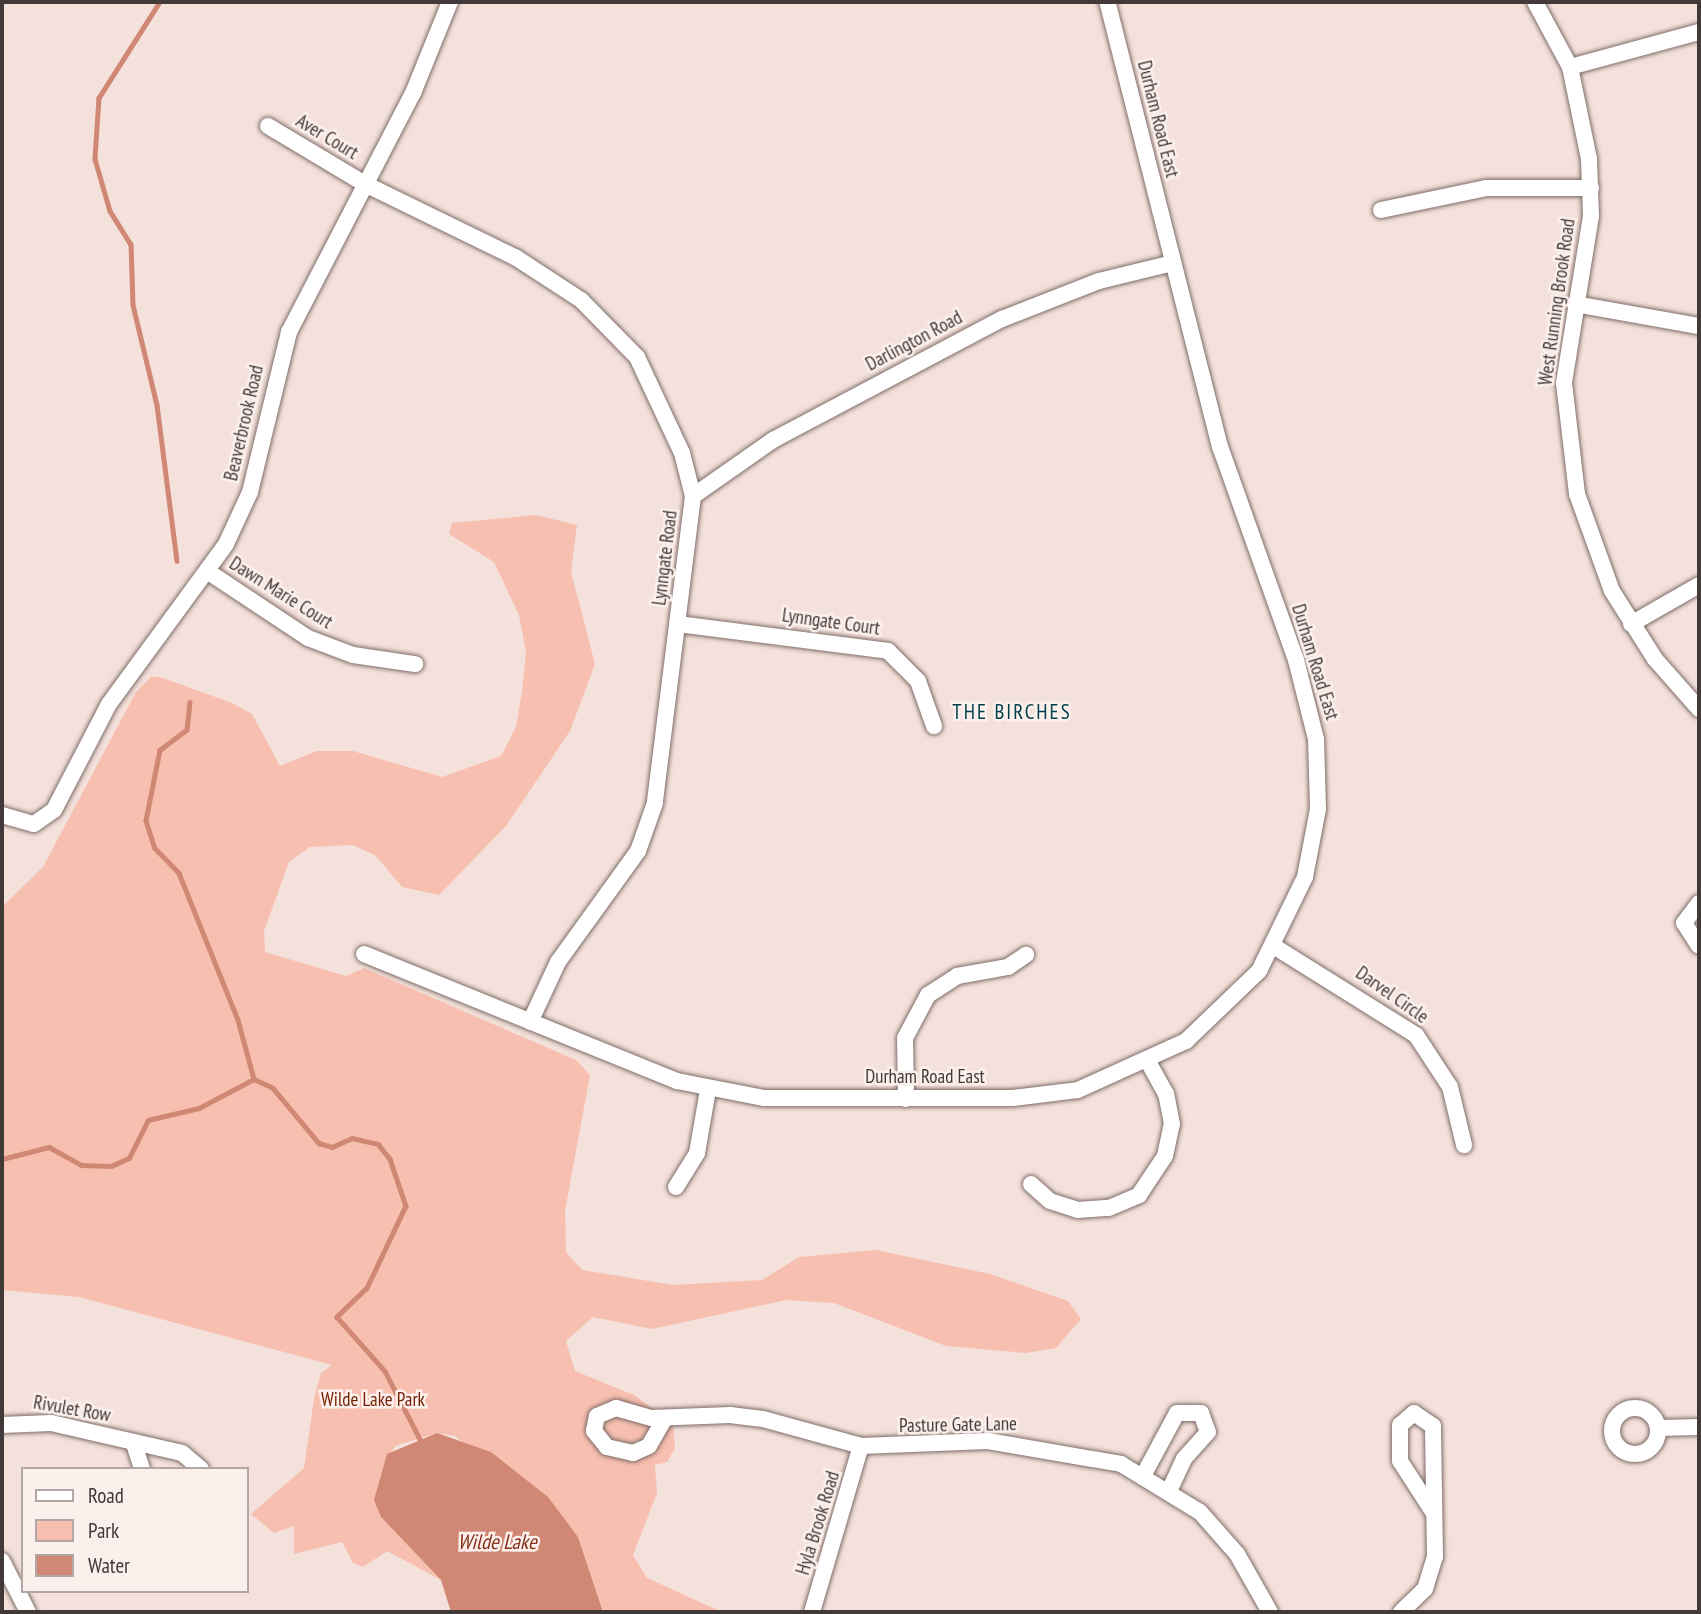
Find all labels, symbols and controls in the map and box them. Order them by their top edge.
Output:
street label: Durham Road East [1132,58,1184,180]
street label: Aver Court [292,110,362,164]
street label: West Running Brook Road [1534,217,1580,387]
street label: Darlington Road [862,306,966,376]
street label: Beaverbrook Road [220,363,268,483]
street label: Lynngate Road [648,509,682,607]
street label: Dawn Marie Court [225,552,337,634]
street label: Durham Road East [1287,601,1343,723]
street label: Lynngate Court [781,604,881,640]
district label: THE BIRCHES [954,699,1070,725]
street label: Darvel Circle [1351,962,1433,1028]
street label: Durham Road East [865,1066,985,1088]
park label: Wilde Lake Park [321,1389,425,1411]
street label: Rivulet Row [32,1391,112,1427]
street label: Pasture Gate Lane [899,1413,1017,1437]
legend [21,1467,248,1593]
street label: Hyla Brook Road [791,1468,845,1578]
text: Road [88,1482,124,1509]
text: Park [88,1517,119,1544]
water label: Wilde Lake [457,1529,537,1555]
text: Water [88,1552,130,1579]

